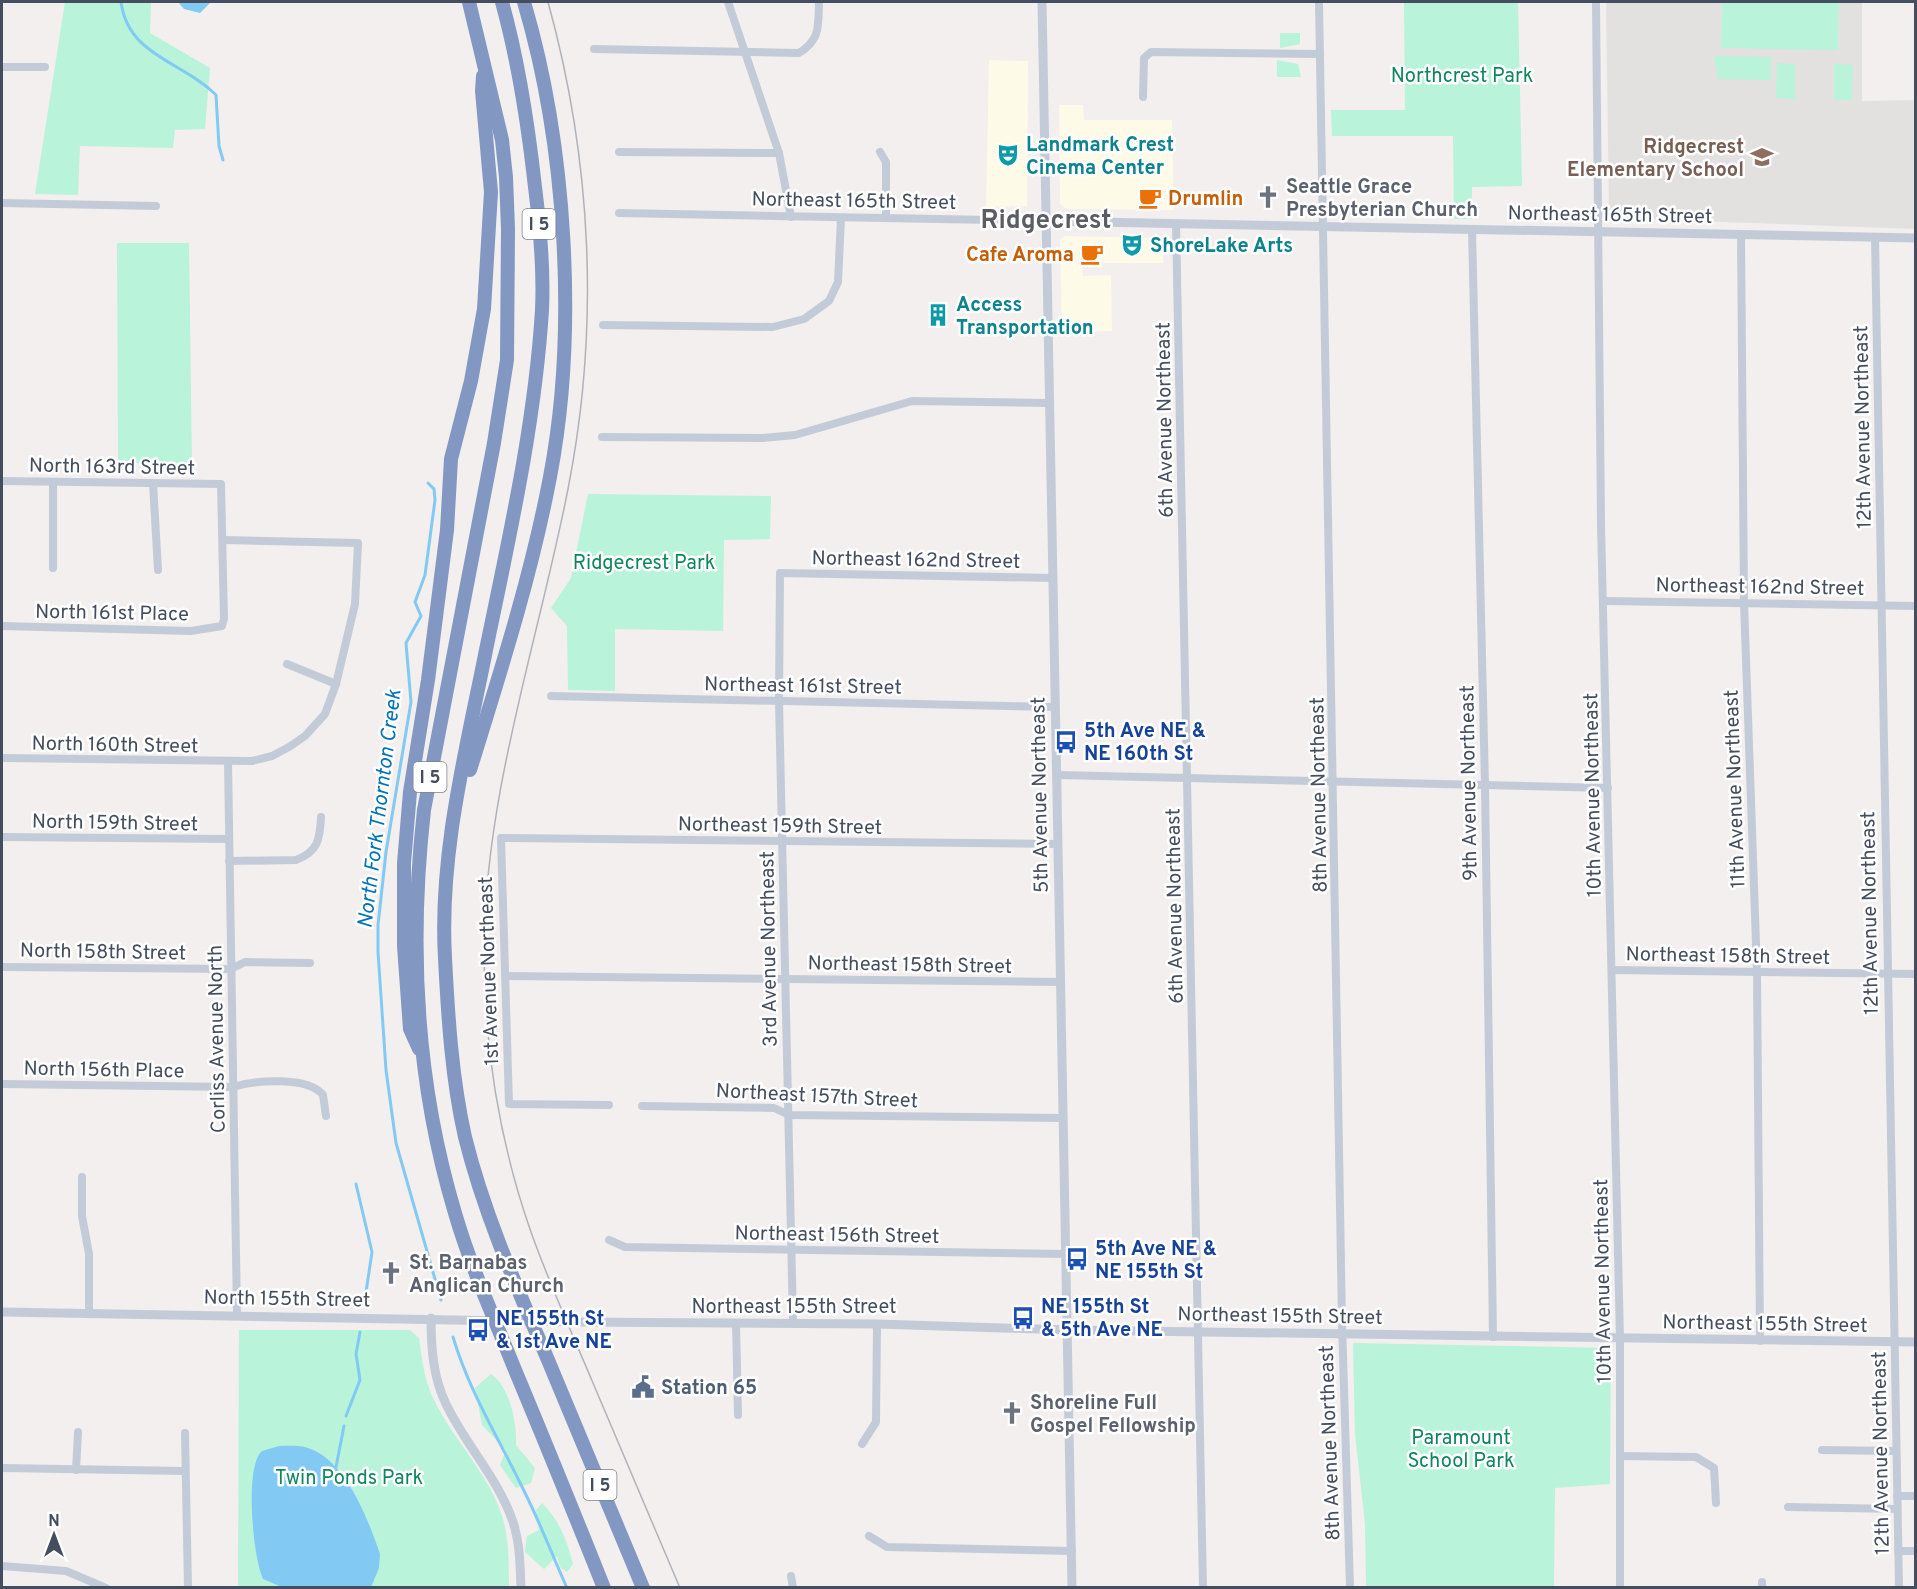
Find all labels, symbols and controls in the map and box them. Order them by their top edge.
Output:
park label: Northcrest Park [1391,64,1533,90]
place label: Landmark Crest Cinema Center [1026,133,1174,182]
place label: Ridgecrest Elementary School [1567,135,1744,184]
theatre icon: Landmark Crest Cinema Center [995,142,1021,168]
school or university icon: Ridgecrest Elementary School [1749,144,1775,170]
place label: Seattle Grace Presbyterian Church [1286,175,1478,224]
church icon: Seattle Grace Presbyterian Church [1255,184,1281,210]
cafe icon: Drumlin [1137,185,1163,211]
street label: Northeast 165th Street [751,187,957,217]
place label: Drumlin [1168,187,1243,213]
street label: Northeast 165th Street [1507,201,1713,231]
district label: Ridgecrest [981,205,1112,238]
road number: I 5 [522,209,556,239]
theatre icon: ShoreLake Arts [1119,232,1145,258]
place label: ShoreLake Arts [1150,234,1293,260]
cafe icon: Cafe Aroma [1079,241,1105,267]
place label: Cafe Aroma [966,243,1074,269]
place label: Access Transportation [956,293,1094,342]
building icon: Access Transportation [925,302,951,328]
street label: 6th Avenue Northeast [1151,322,1181,518]
street label: 12th Avenue Northeast [1849,325,1879,529]
street label: North 163rd Street [29,454,195,482]
street label: Northeast 162nd Street [811,546,1021,576]
park label: Ridgecrest Park [573,551,715,577]
street label: Northeast 162nd Street [1655,573,1865,603]
street label: North 161st Place [35,600,189,628]
street label: Northeast 161st Street [704,672,902,702]
street label: 9th Avenue Northeast [1455,685,1485,881]
water label: North Fork Thornton Creek [352,688,409,930]
street label: 11th Avenue Northeast [1720,689,1752,889]
street label: 10th Avenue Northeast [1579,693,1609,897]
street label: 5th Avenue Northeast [1026,697,1056,893]
street label: 8th Avenue Northeast [1305,697,1335,893]
place label: 5th Ave NE & NE 160th St [1084,719,1206,768]
bus stop icon: 5th Ave NE & NE 160th St [1053,729,1079,755]
street label: North 160th Street [31,732,199,760]
road number: I 5 [414,762,446,792]
street label: 6th Avenue Northeast [1161,808,1191,1004]
street label: North 159th Street [32,810,198,838]
street label: 12th Avenue Northeast [1856,811,1886,1015]
street label: Northeast 159th Street [678,812,882,842]
street label: 3rd Avenue Northeast [755,851,785,1047]
street label: 1st Avenue Northeast [474,876,506,1066]
street label: North 158th Street [20,939,186,967]
street label: Northeast 158th Street [1625,942,1830,972]
street label: Corliss Avenue North [203,945,233,1133]
street label: Northeast 158th Street [807,951,1012,981]
street label: North 156th Place [23,1057,185,1085]
street label: Northeast 157th Street [715,1079,919,1115]
street label: 10th Avenue Northeast [1589,1179,1619,1383]
street label: Northeast 156th Street [734,1221,940,1251]
place label: 5th Ave NE & NE 155th St [1095,1237,1217,1286]
bus stop icon: 5th Ave NE & NE 155th St [1064,1246,1090,1272]
place label: St. Barnabas Anglican Church [409,1251,564,1300]
church icon: St. Barnabas Anglican Church [378,1260,404,1286]
street label: North 155th Street [203,1286,371,1314]
street label: Northeast 155th Street [691,1295,897,1321]
place label: NE 155th St & 5th Ave NE [1041,1295,1163,1344]
street label: Northeast 155th Street [1177,1302,1383,1332]
bus stop icon: NE 155th St & 5th Ave NE [1010,1305,1036,1331]
place label: NE 155th St & 1st Ave NE [496,1307,612,1356]
street label: Northeast 155th Street [1662,1310,1868,1340]
bus stop icon: NE 155th St & 1st Ave NE [465,1317,491,1343]
street label: 8th Avenue Northeast [1315,1345,1347,1541]
street label: 12th Avenue Northeast [1867,1351,1897,1555]
public building icon: Station 65 [630,1374,656,1400]
place label: Station 65 [661,1376,757,1402]
place label: Shoreline Full Gospel Fellowship [1030,1391,1196,1440]
church icon: Shoreline Full Gospel Fellowship [999,1400,1025,1426]
park label: Paramount School Park [1407,1426,1515,1475]
park label: Twin Ponds Park [275,1466,423,1492]
road number: I 5 [584,1470,616,1500]
north arrow [24,1505,84,1565]
text: N [48,1512,60,1532]

